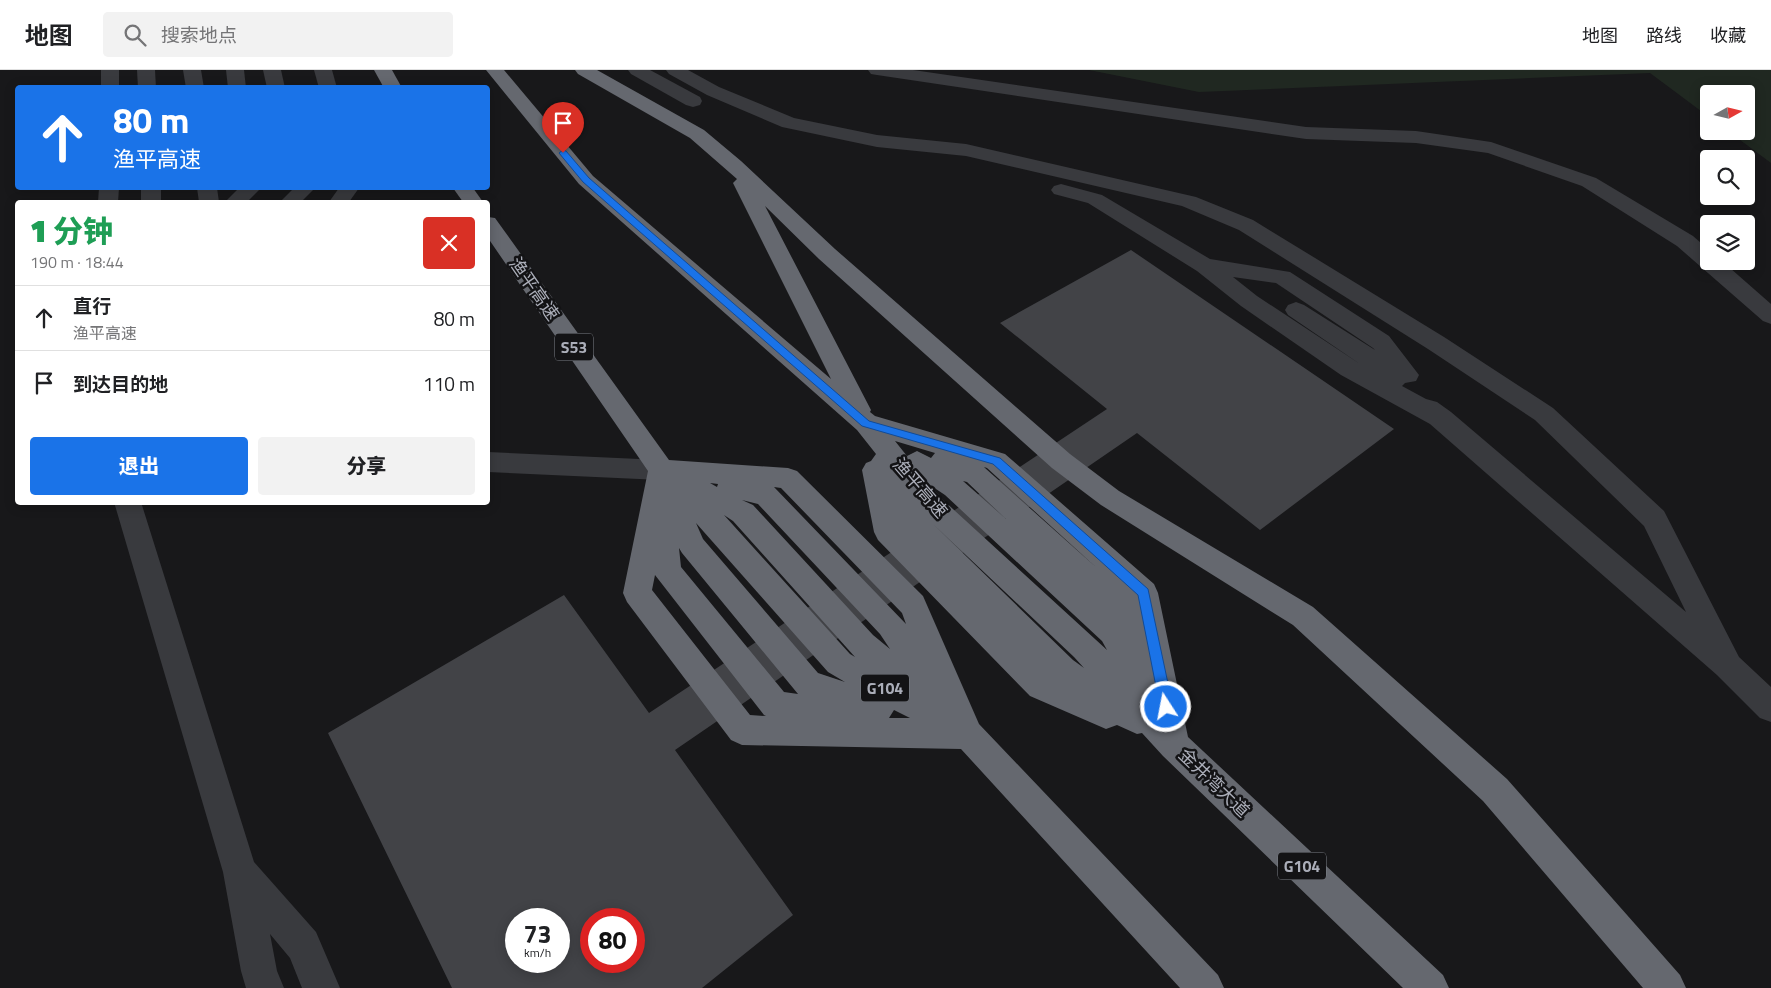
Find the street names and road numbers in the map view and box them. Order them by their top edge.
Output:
street label: 渔平高速 [503,251,566,326]
road number: S53 [555,334,593,360]
street label: 渔平高速 [887,452,954,524]
road number: G104 [861,674,909,702]
street label: 金井湾大道 [1173,742,1256,824]
road number: G104 [1278,852,1326,879]

